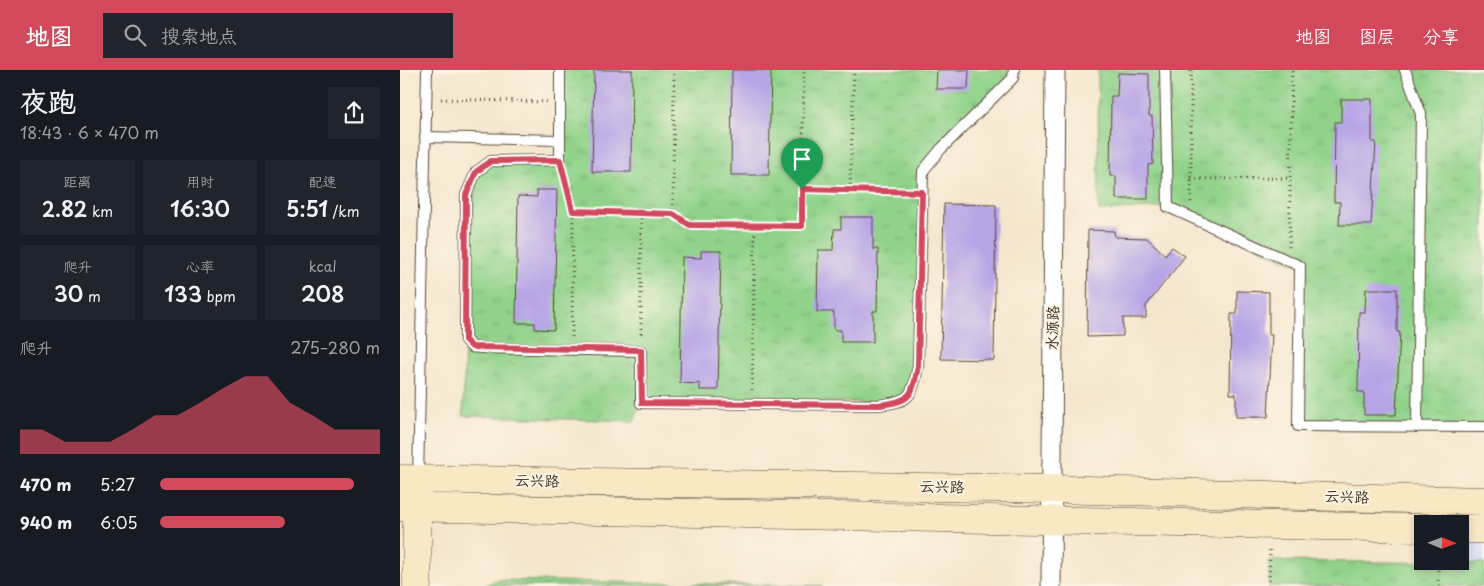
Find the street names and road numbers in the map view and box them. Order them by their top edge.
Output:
street label: 水源路 [1040,305,1063,351]
street label: 云兴路 [514,468,560,491]
street label: 云兴路 [919,474,965,497]
street label: 云兴路 [1324,483,1370,508]

